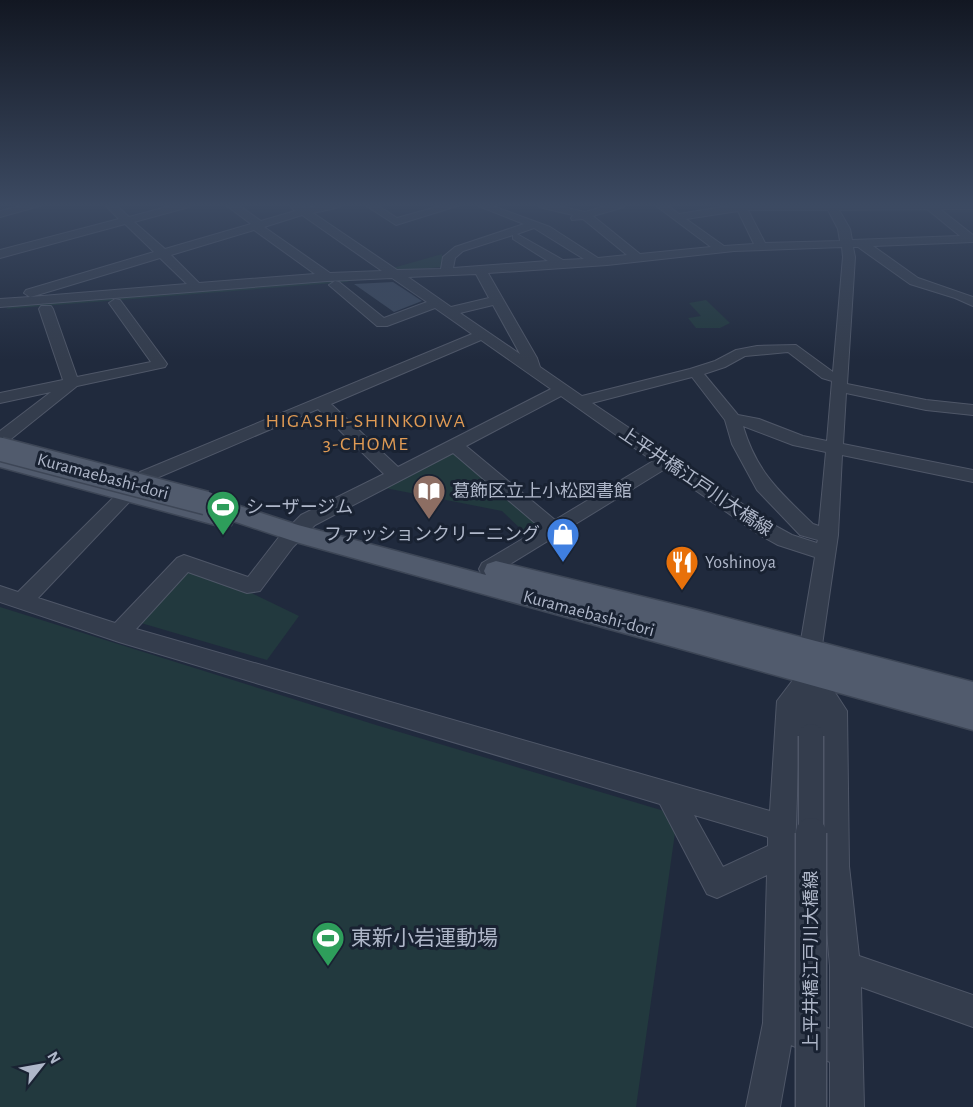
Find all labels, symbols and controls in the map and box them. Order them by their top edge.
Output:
district label: HIGASHI-SHINKOIWA 3-CHOME [265,411,467,454]
street label: 上平井橋江戸川大橋線 [616,422,776,540]
street label: Kuramaebashi-dori [35,451,170,503]
library icon: 葛飾区立上小松図書館 [411,473,447,520]
place label: 葛飾区立上小松図書館 [452,481,632,501]
sports icon: シーザージム [205,489,241,536]
place label: シーザージム [246,498,353,517]
shop icon: ファッションクリーニング [545,516,581,563]
place label: ファッションクリーニング [324,524,540,544]
restaurant icon: Yoshinoya [664,544,700,591]
place label: Yoshinoya [705,554,776,572]
street label: Kuramaebashi-dori [521,588,656,640]
street label: 上平井橋江戸川大橋線 [801,871,821,1051]
sports icon: 東新小岩運動場 [310,920,346,967]
place label: 東新小岩運動場 [351,927,498,949]
north arrow [12,1035,72,1095]
text: N [44,1049,64,1067]

